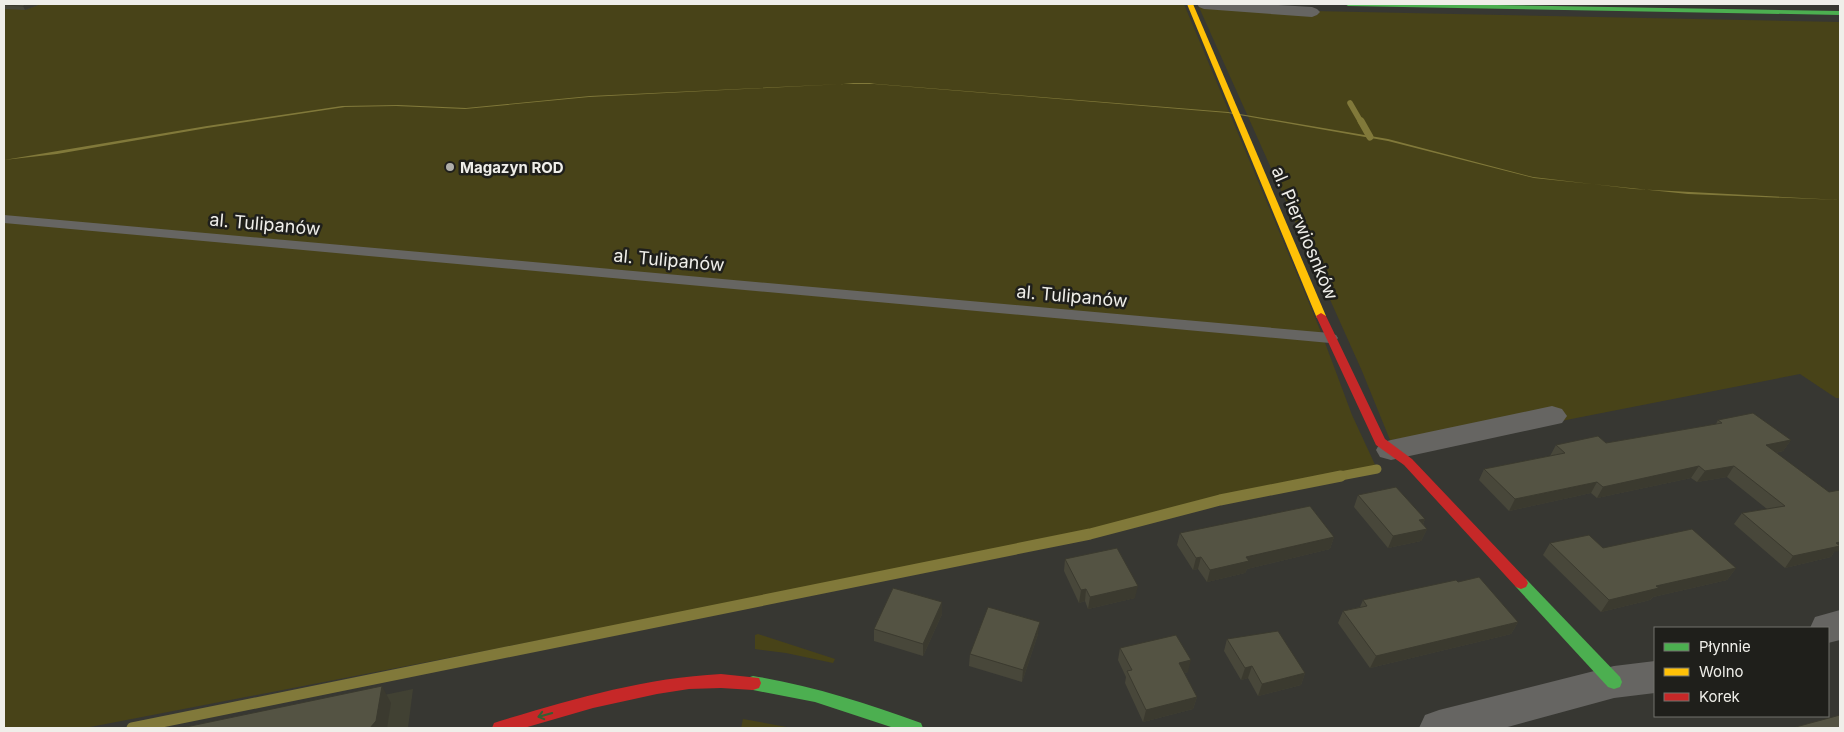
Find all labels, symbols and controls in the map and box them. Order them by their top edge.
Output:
place label: Magazyn ROD [460,158,564,177]
marker: Magazyn ROD [444,161,456,173]
street label: al. Pierwiosnków [1267,163,1343,303]
street label: al. Tulipanów [209,209,322,239]
street label: al. Tulipanów [613,245,726,275]
street label: al. Tulipanów [1016,281,1129,311]
legend [1654,627,1829,717]
text: Płynnie [1699,637,1751,656]
text: Wolno [1699,662,1744,681]
text: Korek [1699,687,1741,706]
one-way arrow [537,711,553,721]

